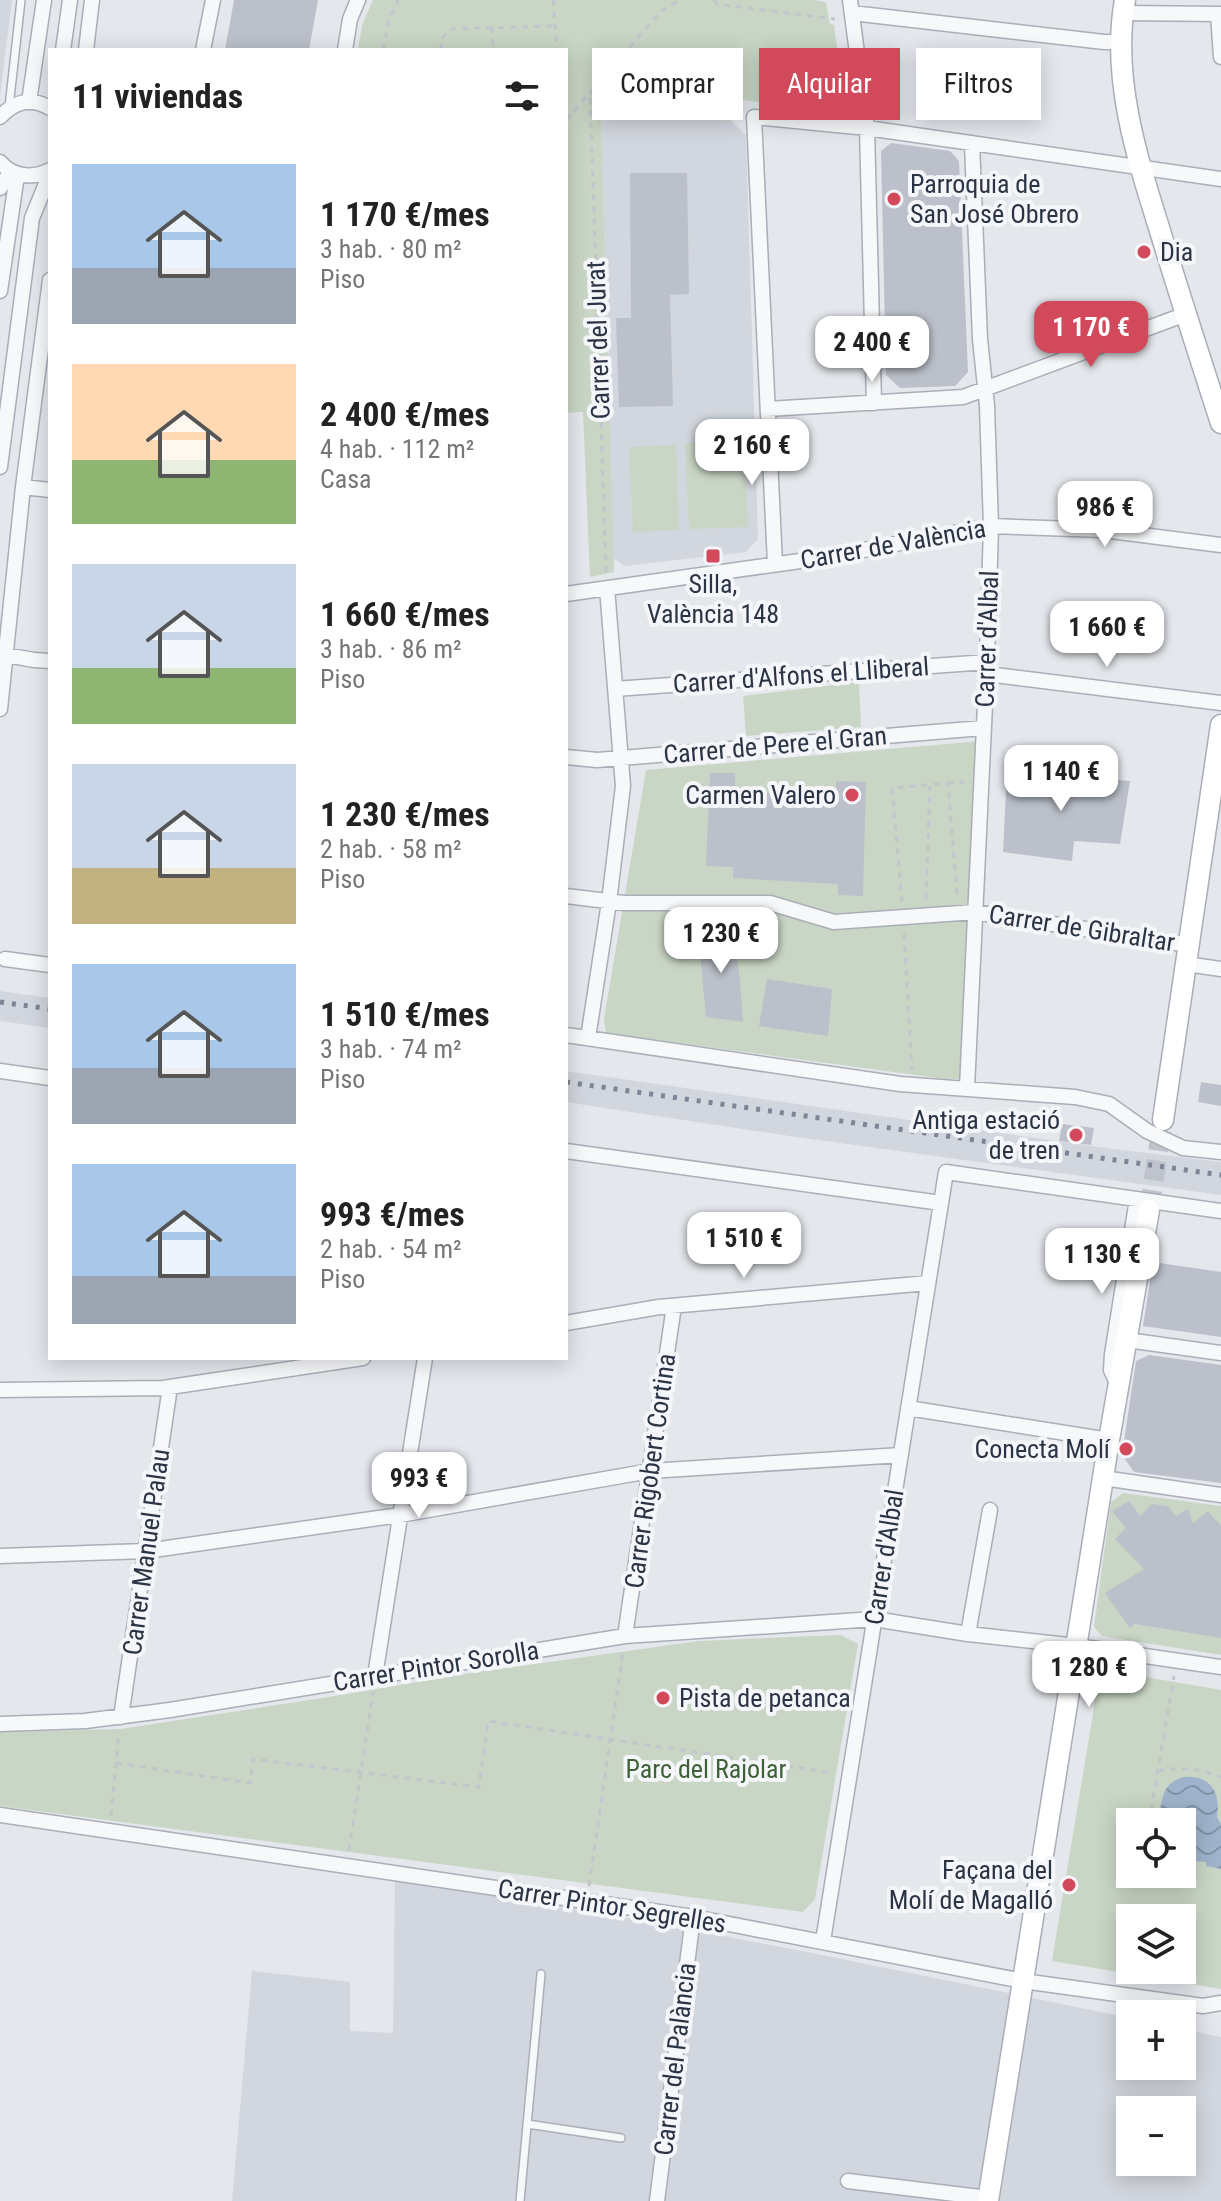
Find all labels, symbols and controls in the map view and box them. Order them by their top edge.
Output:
chip: Comprar [592,48,743,120]
chip: Alquilar [759,48,900,120]
chip: Filtros [916,48,1041,120]
icon: filters [500,74,544,118]
text: 11 viviendas [72,76,243,116]
place label: Parroquia de San José Obrero [910,169,1079,229]
marker: Parroquia de San José Obrero [885,190,903,208]
text: 1 170 €/mes [320,194,490,234]
icon: home [136,196,232,292]
text: 3 hab. · 80 m² [320,234,462,264]
place label: Dia [1160,237,1193,267]
marker: Dia [1135,243,1153,261]
street label: Carrer del Jurat [580,260,616,420]
text: Piso [320,264,365,294]
pin: 1 170 € [1017,301,1165,369]
text: 1 170 € [1052,312,1130,342]
pin: 2 400 € [798,316,946,384]
text: 2 400 € [833,327,911,357]
text: 2 400 €/mes [320,394,490,434]
icon: home [136,396,232,492]
pin: 2 160 € [678,419,826,487]
text: 2 160 € [713,430,791,460]
text: 4 hab. · 112 m² [320,434,474,464]
text: Casa [320,464,372,494]
pin: 986 € [1049,481,1161,549]
text: 986 € [1076,492,1134,522]
street label: Carrer de València [798,513,988,575]
marker: Silla, València 148 [704,547,722,565]
place label: Silla, València 148 [647,569,779,629]
street label: Carrer d'Albal [970,570,1004,708]
text: 1 660 €/mes [320,594,490,634]
icon: home [136,596,232,692]
pin: 1 660 € [1033,601,1181,669]
text: 1 660 € [1068,612,1146,642]
text: 3 hab. · 86 m² [320,634,462,664]
street label: Carrer d'Alfons el Lliberal [672,651,930,699]
text: Piso [320,664,365,694]
street label: Carrer de Pere el Gran [662,720,888,770]
pin: 1 140 € [987,745,1135,813]
text: 1 140 € [1022,756,1100,786]
place label: Carmen Valero [685,780,836,810]
marker: Carmen Valero [843,786,861,804]
text: 1 230 €/mes [320,794,490,834]
icon: home [136,796,232,892]
text: 2 hab. · 58 m² [320,834,462,864]
text: Piso [320,864,365,894]
street label: Carrer de Gibraltar [987,898,1177,958]
pin: 1 230 € [647,907,795,975]
text: 1 230 € [682,918,760,948]
text: 1 510 €/mes [320,994,490,1034]
icon: home [136,996,232,1092]
text: 3 hab. · 74 m² [320,1034,462,1064]
text: Piso [320,1064,365,1094]
place label: Antiga estació de tren [912,1105,1060,1165]
marker: Antiga estació de tren [1067,1126,1085,1144]
text: 993 €/mes [320,1194,465,1234]
icon: home [136,1196,232,1292]
pin: 1 510 € [670,1212,818,1280]
text: 1 510 € [705,1223,783,1253]
pin: 1 130 € [1028,1228,1176,1296]
text: 2 hab. · 54 m² [320,1234,462,1264]
text: 1 130 € [1063,1239,1141,1269]
text: Piso [320,1264,365,1294]
street label: Carrer Rigobert Cortina [619,1352,681,1590]
place label: Conecta Molí [975,1434,1112,1464]
marker: Conecta Molí [1117,1440,1135,1458]
street label: Carrer Manuel Palau [117,1447,175,1657]
pin: 993 € [363,1452,475,1520]
text: 993 € [390,1463,448,1493]
street label: Carrer d'Albal [858,1487,910,1627]
street label: Carrer Pintor Sorolla [331,1635,541,1697]
pin: 1 280 € [1015,1641,1163,1709]
text: 1 280 € [1050,1652,1128,1682]
place label: Pista de petanca [679,1683,851,1713]
marker: Pista de petanca [654,1689,672,1707]
park label: Parc del Rajolar [626,1754,787,1784]
map controls [1116,1808,1196,2176]
button: locate [1116,1808,1196,1888]
place label: Façana del Molí de Magalló [889,1855,1053,1915]
street label: Carrer Pintor Segrelles [496,1873,728,1939]
marker: Façana del Molí de Magalló [1060,1876,1078,1894]
button: layers [1116,1904,1196,1984]
street label: Carrer del Palància [648,1961,702,2157]
button: + [1116,2000,1196,2080]
button: − [1116,2096,1196,2176]

